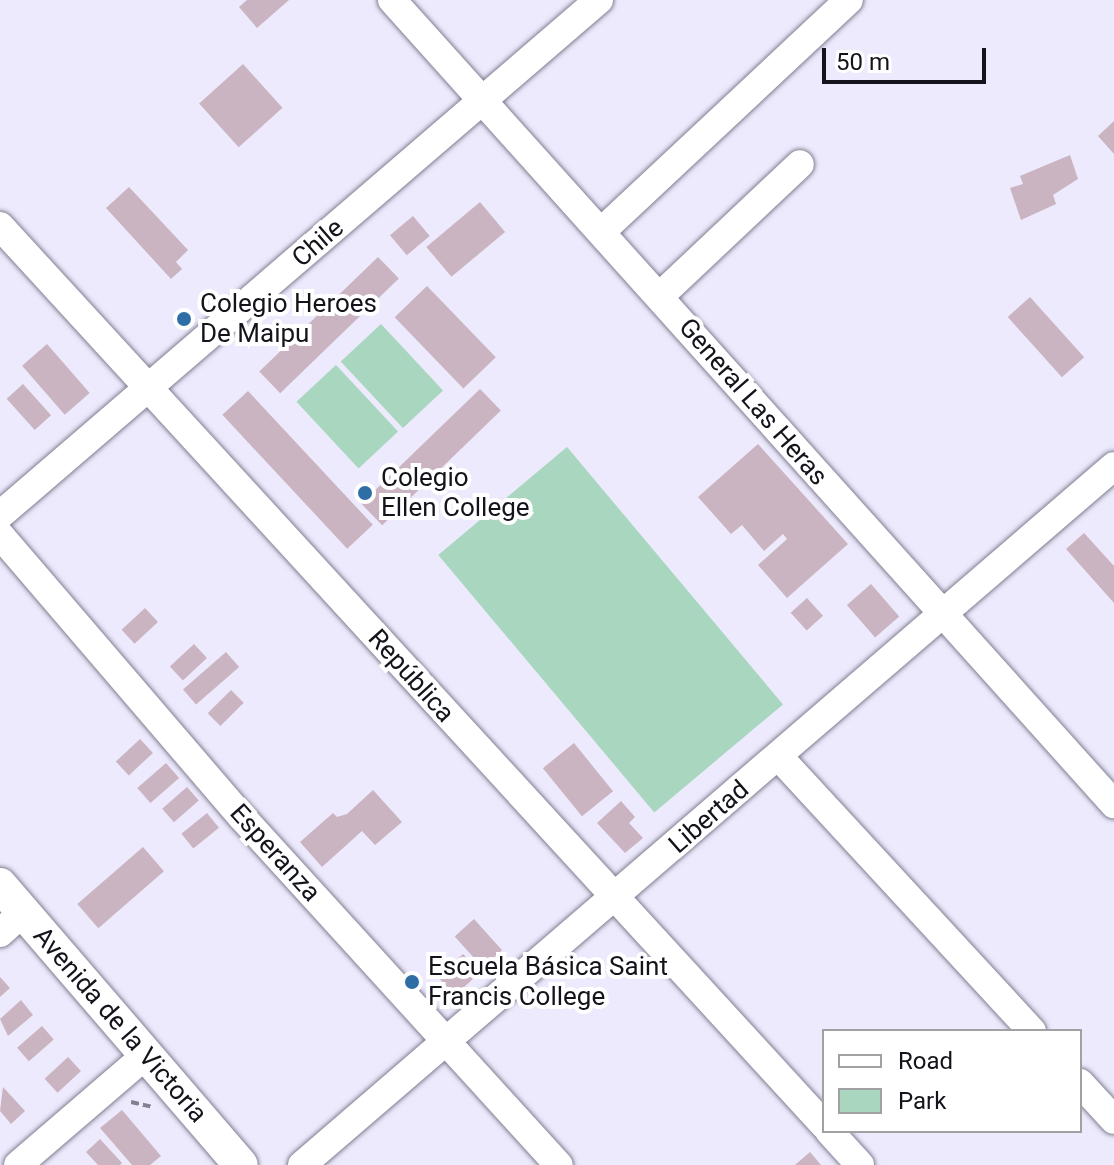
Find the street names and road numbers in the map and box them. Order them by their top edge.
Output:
street label: Chile [286,212,350,274]
street label: General Las Heras [672,312,834,492]
street label: República [361,623,461,729]
street label: Libertad [663,774,755,860]
street label: Esperanza [223,798,327,908]
street label: Avenida de la Victoria [27,921,213,1129]

